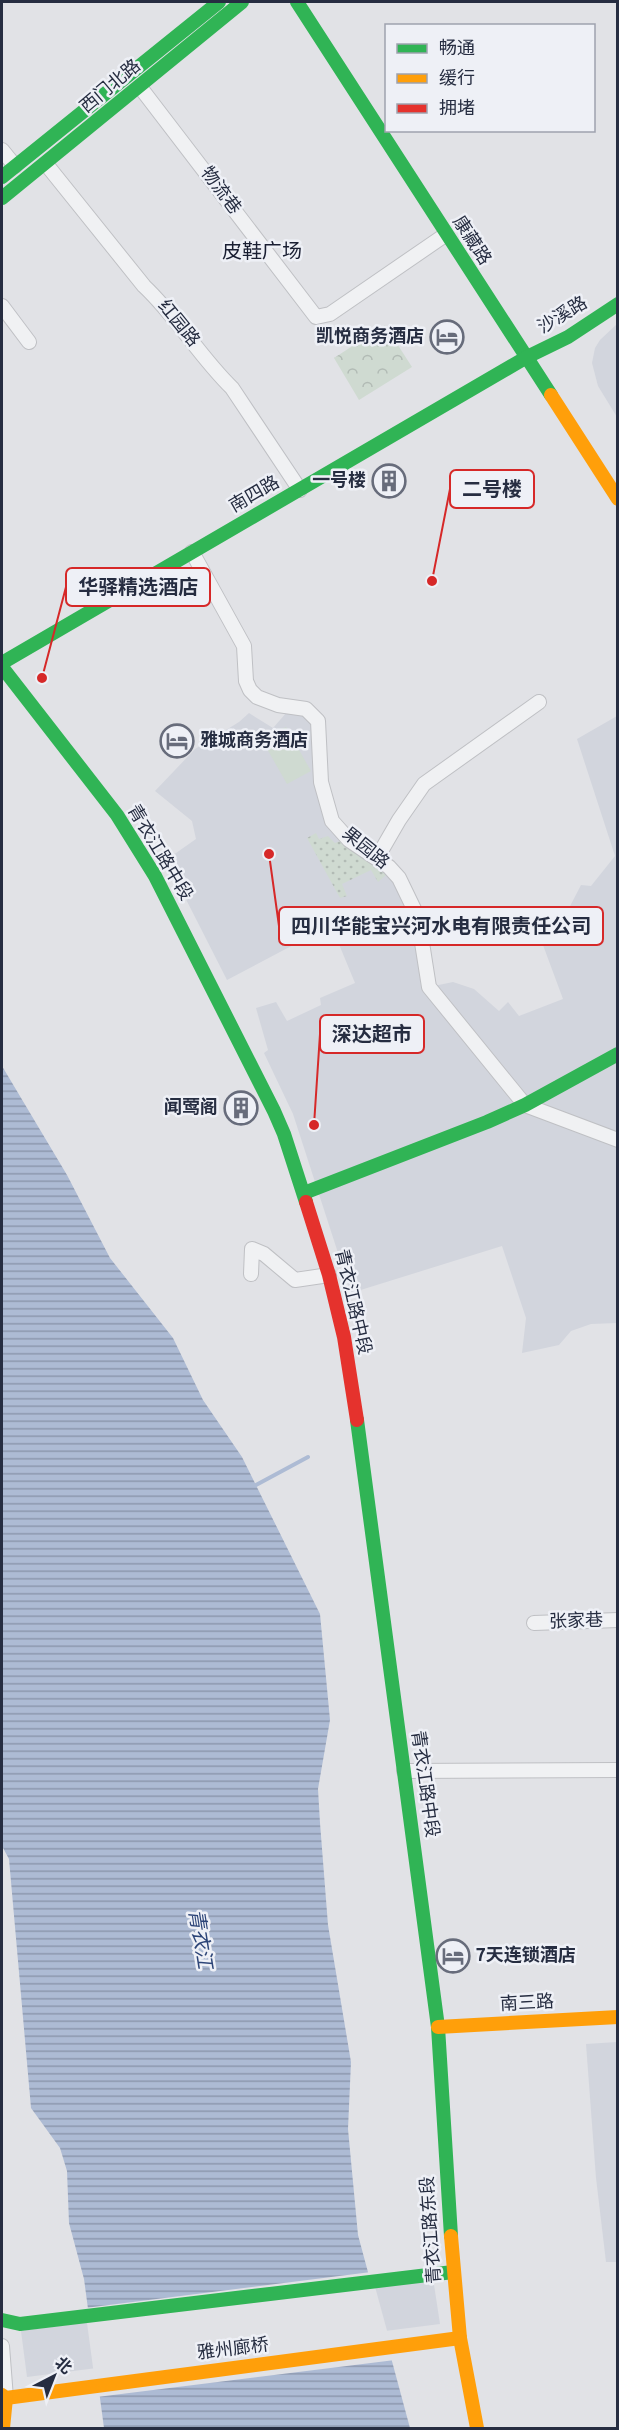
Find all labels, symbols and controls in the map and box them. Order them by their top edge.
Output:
legend [385,24,595,132]
text: 畅通 [439,38,475,61]
street label: 西门北路 [76,55,146,119]
text: 缓行 [439,68,475,91]
text: 拥堵 [439,98,475,121]
street label: 物流巷 [195,163,245,219]
street label: 康藏路 [447,212,495,270]
district label: 皮鞋广场 [222,240,302,266]
street label: 沙溪路 [534,292,592,340]
street label: 红园路 [152,296,204,352]
hotel icon: 凯悦商务酒店 [429,319,465,355]
place label: 凯悦商务酒店 [316,326,424,349]
building icon: 一号楼 [371,463,407,499]
place label: 一号楼 [312,470,366,493]
callout: 二号楼 [450,470,534,508]
street label: 南四路 [226,472,284,518]
text: 二号楼 [462,478,522,504]
callout: 华驿精选酒店 [66,568,210,606]
text: 华驿精选酒店 [78,576,198,602]
hotel icon: 雅城商务酒店 [159,723,195,759]
place label: 雅城商务酒店 [200,730,308,753]
street label: 青衣江路中段 [121,801,197,905]
street label: 果园路 [337,823,393,875]
callout: 四川华能宝兴河水电有限责任公司 [279,907,603,945]
text: 四川华能宝兴河水电有限责任公司 [291,915,591,941]
callout: 深达超市 [320,1015,424,1053]
text: 深达超市 [332,1023,412,1049]
building icon: 闻莺阁 [223,1090,259,1126]
place label: 闻莺阁 [164,1097,218,1120]
street label: 青衣江路中段 [329,1247,375,1357]
street label: 张家巷 [549,1610,603,1634]
street label: 青衣江路中段 [405,1729,443,1839]
water label: 青衣江 [181,1907,217,1973]
hotel icon: 7天连锁酒店 [435,1938,471,1974]
place label: 7天连锁酒店 [476,1945,576,1968]
street label: 南三路 [499,1991,555,2017]
street label: 青衣江路东段 [417,2175,447,2285]
street label: 雅州廊桥 [196,2334,270,2366]
north arrow [24,2346,84,2406]
text: 北 [50,2354,75,2379]

